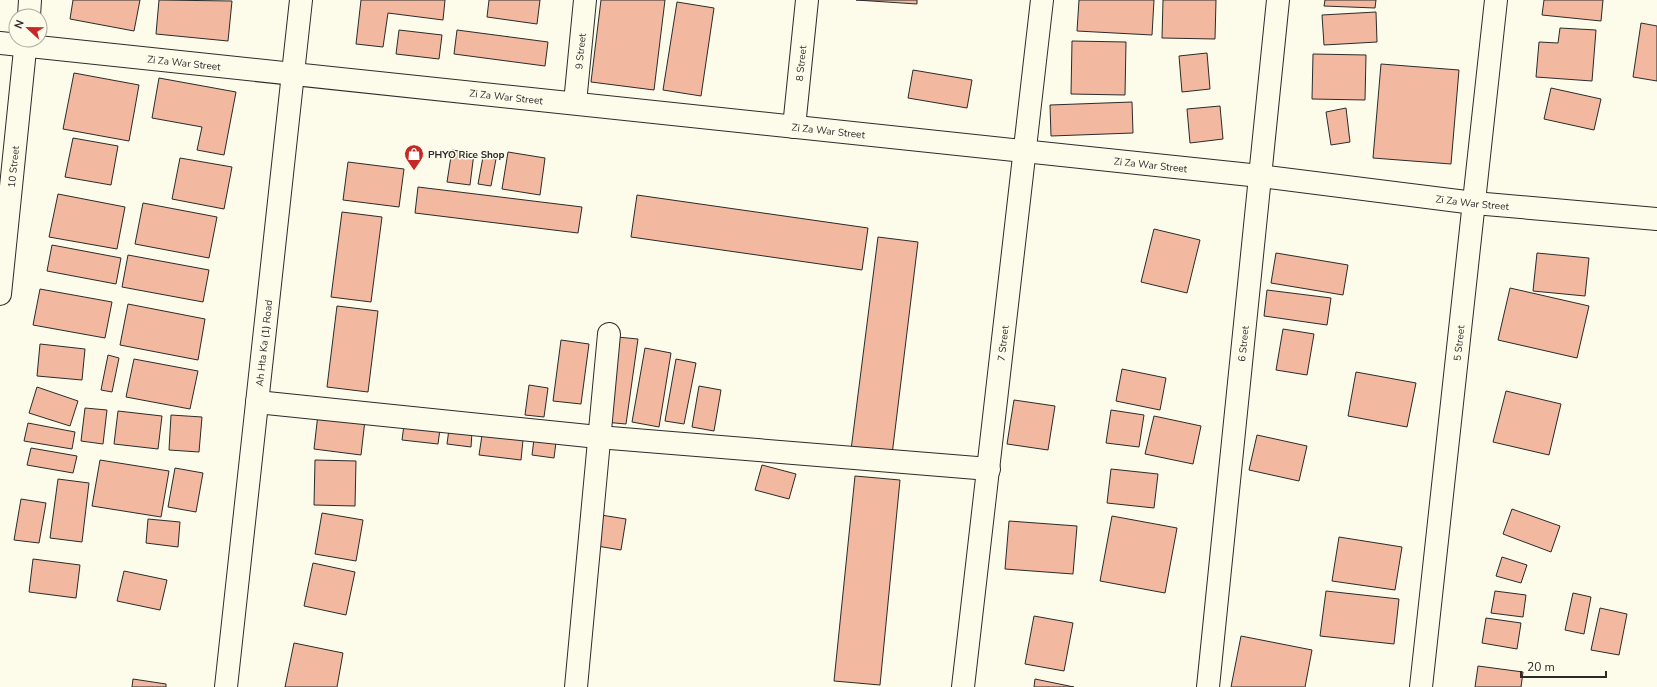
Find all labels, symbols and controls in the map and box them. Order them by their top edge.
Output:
north arrow [8,8,48,48]
text: N [11,18,28,31]
street label: 9 Street [572,32,590,70]
street label: 8 Street [793,44,810,82]
street label: Zi Za War Street [146,53,222,74]
street label: Zi Za War Street [469,87,544,108]
street label: Zi Za War Street [791,121,866,142]
shop icon: PHYO Rice Shop [403,143,425,171]
street label: 10 Street [5,145,23,188]
place label: PHYO Rice Shop [428,148,505,162]
street label: Zi Za War Street [1113,155,1188,176]
street label: Zi Za War Street [1435,192,1510,214]
street label: Ah Hta Ka (1) Road [253,299,276,387]
street label: 7 Street [995,324,1013,362]
street label: 5 Street [1451,324,1469,362]
street label: 6 Street [1235,325,1253,362]
scale bar [1521,653,1606,679]
text: 20 m [1527,659,1555,675]

